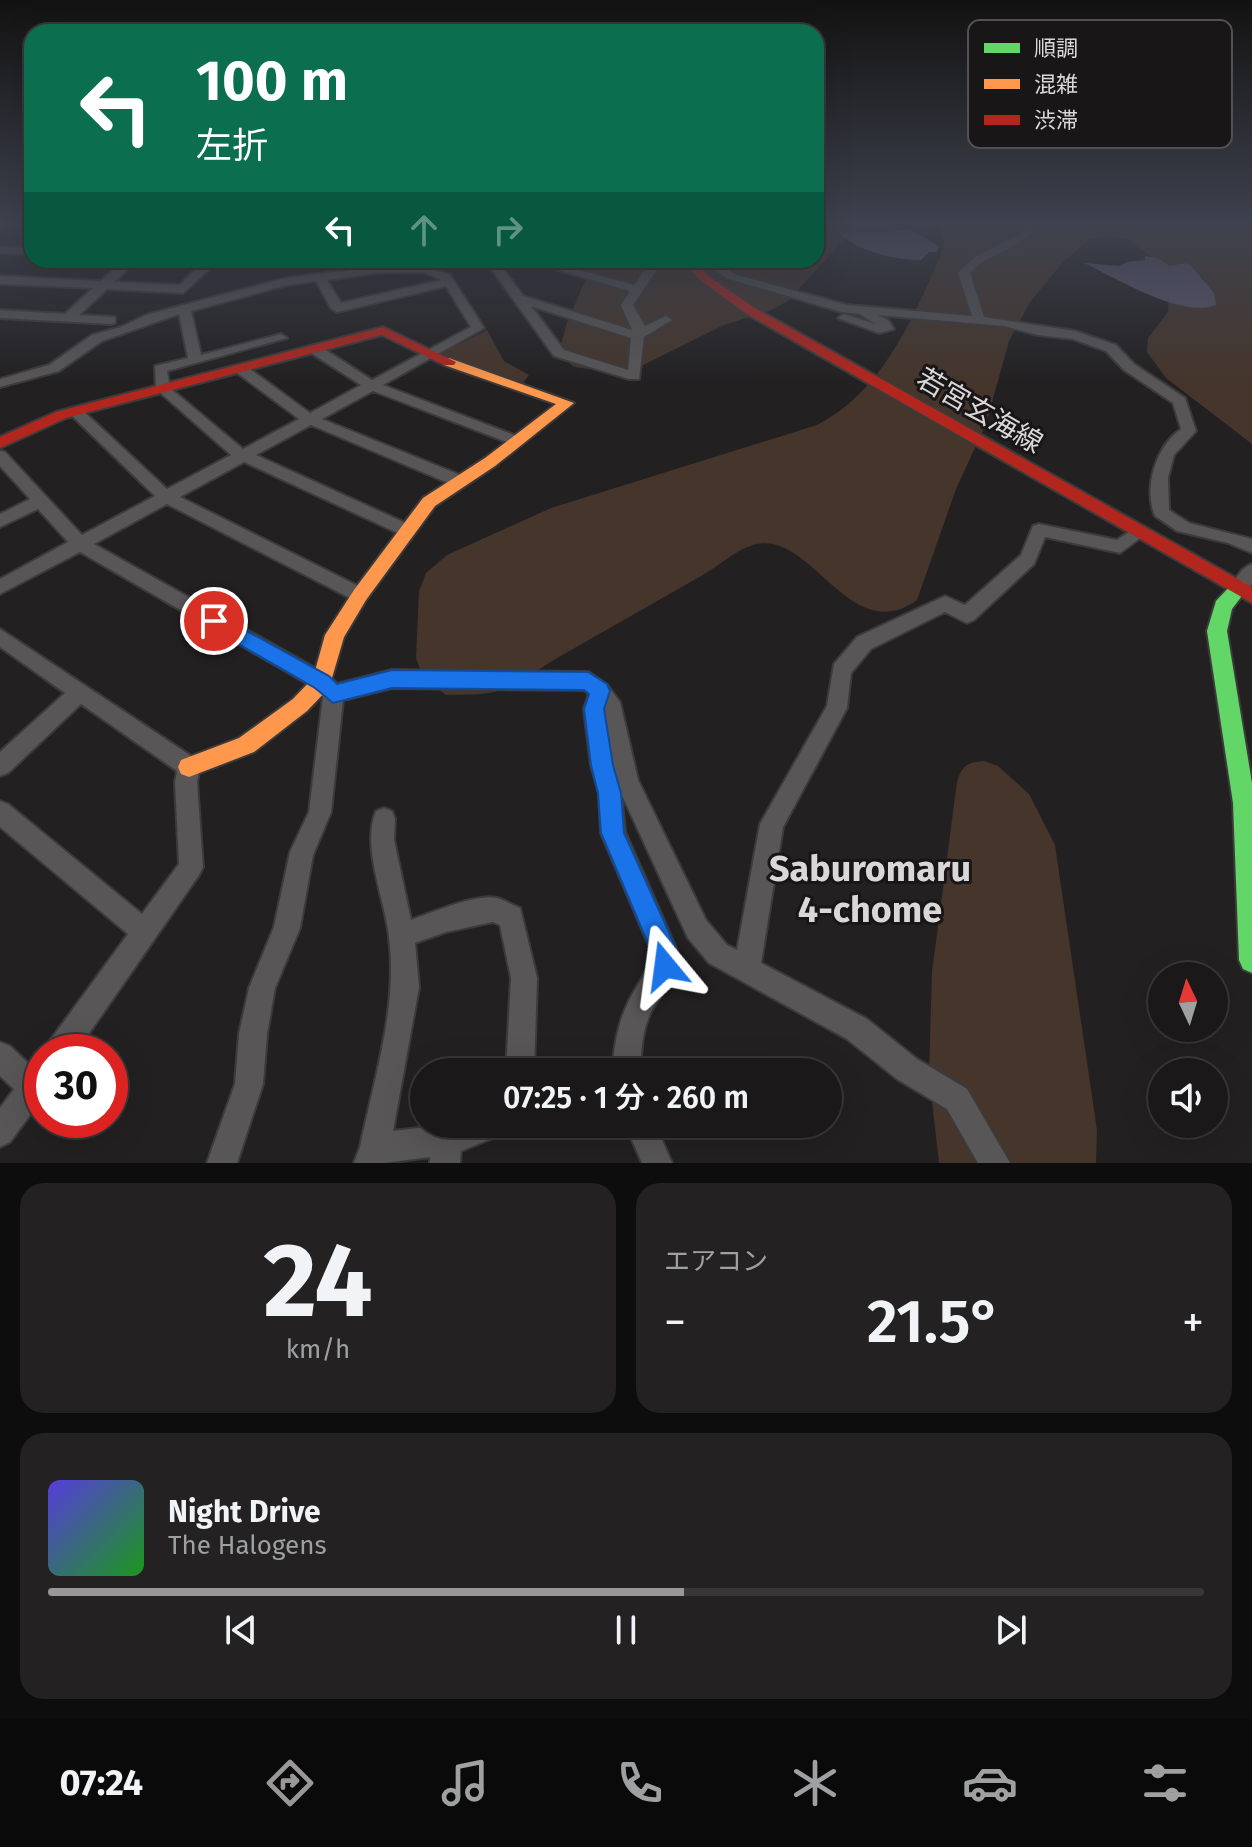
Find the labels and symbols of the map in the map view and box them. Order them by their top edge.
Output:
legend [968,20,1232,148]
text: 順調 [1034,35,1078,62]
text: 混雑 [1034,71,1078,98]
text: 渋滞 [1034,107,1078,134]
street label: 若宮玄海線 [911,361,1049,460]
pin [180,587,248,655]
district label: Saburomaru 4-chome [769,847,971,932]
position arrow [623,924,707,1008]
north arrow [1148,962,1228,1042]
speed limit sign: 30 [24,1034,128,1138]

